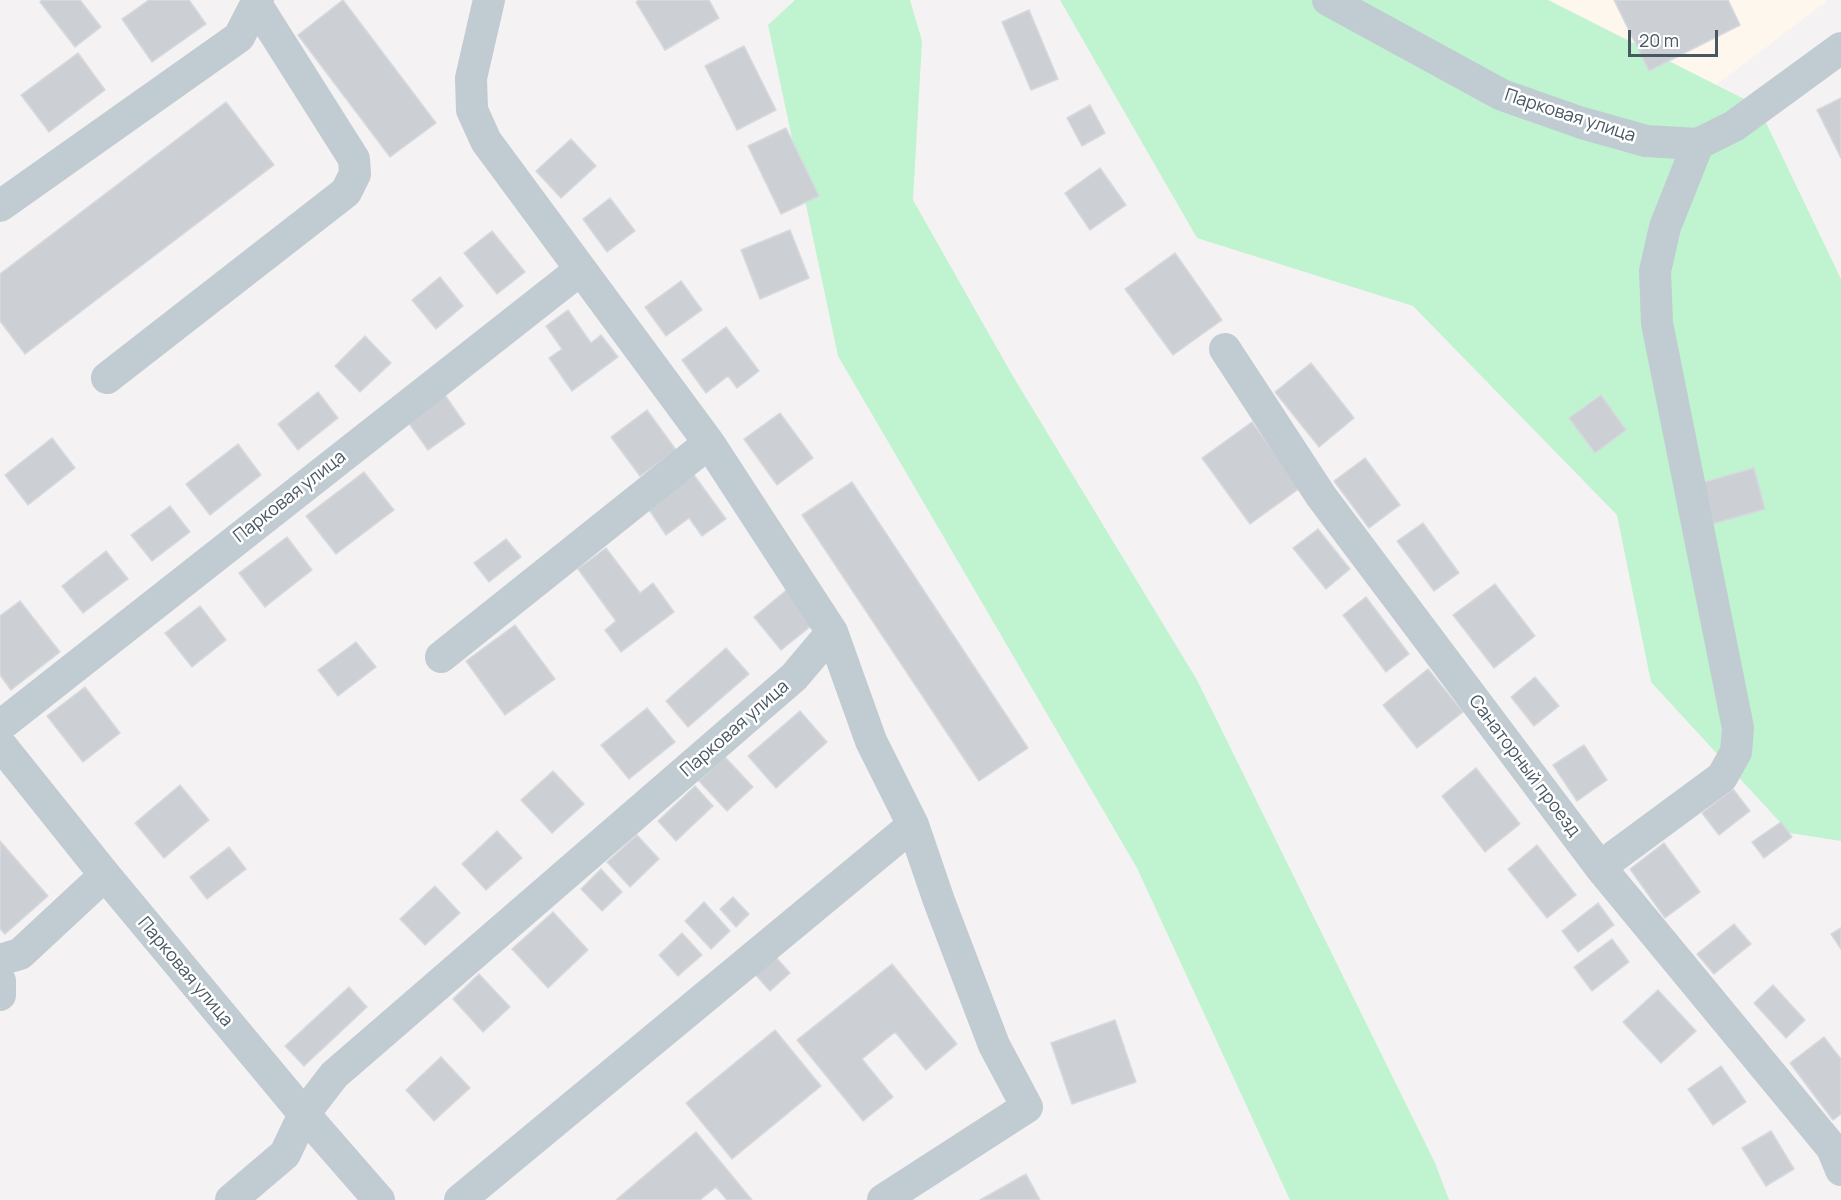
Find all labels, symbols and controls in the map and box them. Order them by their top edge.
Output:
scale bar [1631,18,1721,56]
text: 20 m [1639,28,1679,52]
street label: Парковая улица [1502,85,1638,147]
street label: Парковая улица [230,446,350,548]
street label: Парковая улица [676,676,794,782]
street label: Санаторный проезд [1464,691,1584,841]
street label: Парковая улица [133,913,237,1031]

